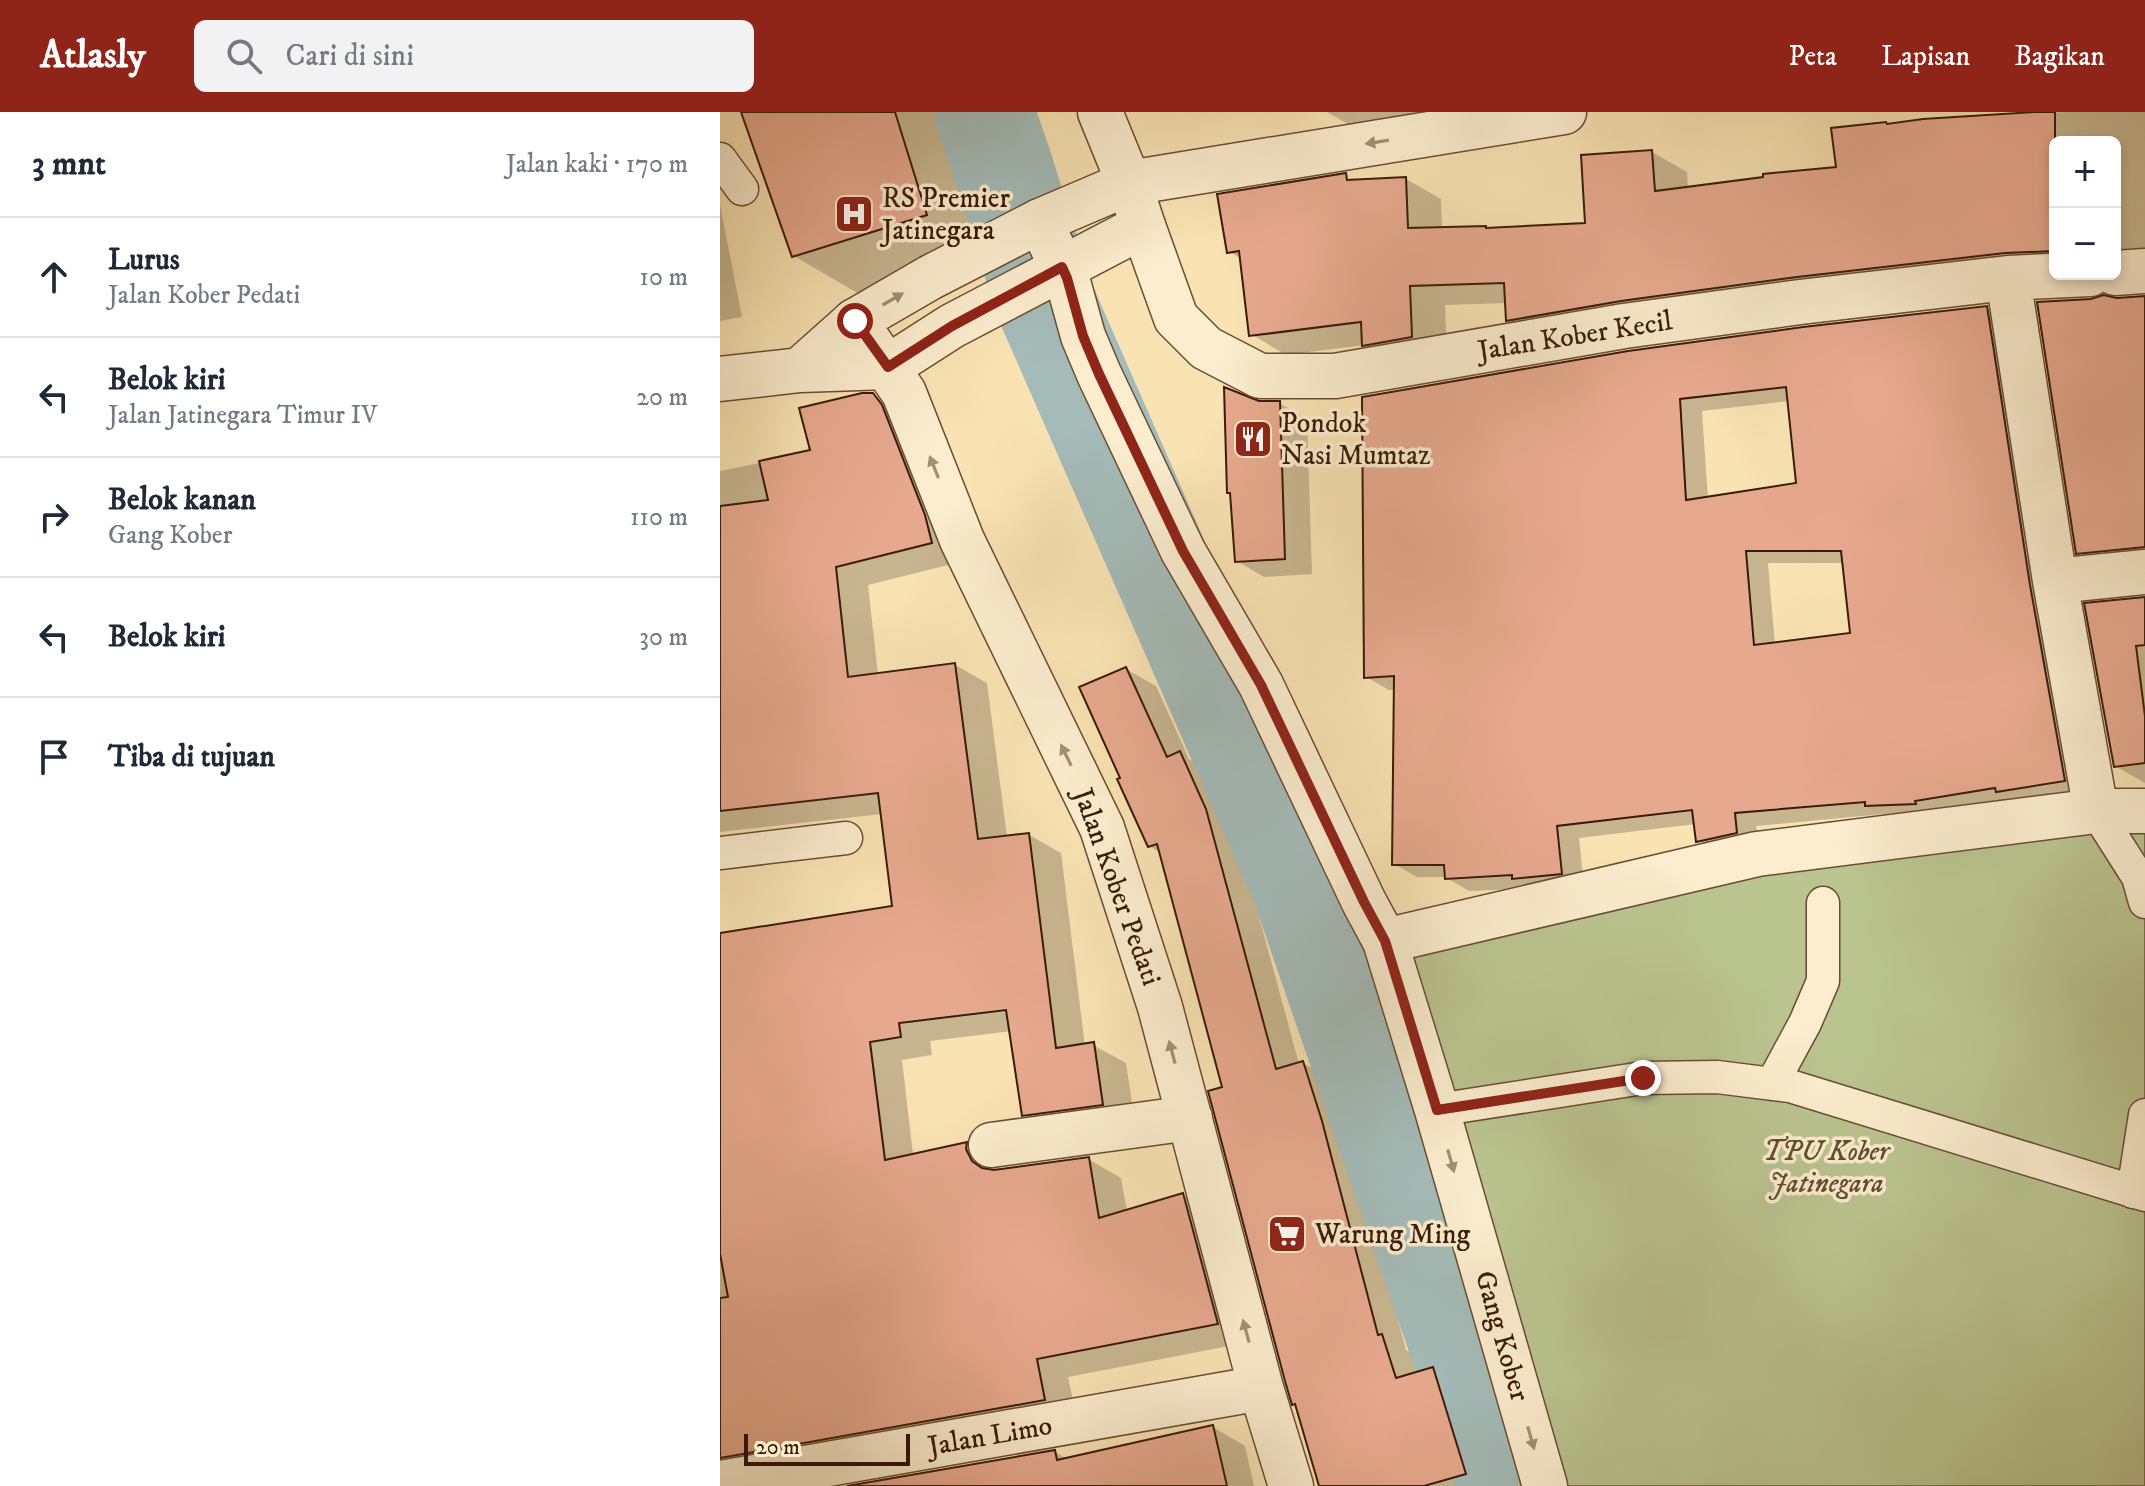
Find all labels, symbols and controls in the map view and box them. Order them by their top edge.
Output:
search box [194,20,754,92]
text: Atlasly [40,32,146,80]
icon: search [222,34,266,78]
text: Cari di sini [286,38,414,75]
text: Peta [1789,39,1837,74]
text: Lapisan [1881,39,1970,74]
text: Bagikan [2014,39,2105,74]
one-way arrow [1364,136,1389,149]
map controls [2049,136,2121,280]
button: + [2049,136,2121,208]
text: 3 mnt [32,143,106,185]
text: Jalan kaki · 170 m [506,148,688,181]
place label: RS Premier Jatinegara [879,181,1010,248]
hospital icon: RS Premier Jatinegara [833,193,875,235]
button: − [2049,208,2121,280]
text: Lurus [108,242,180,279]
icon: ahead [32,255,76,299]
text: 10 m [639,261,688,294]
text: Jalan Kober Pedati [108,279,300,312]
one-way arrow [882,292,904,306]
route start [837,303,873,339]
street label: Jalan Kober Kecil [1472,303,1675,369]
text: Belok kiri [108,362,226,399]
icon: left [32,375,76,419]
text: 20 m [636,381,688,414]
text: Jalan Jatinegara Timur IV [108,399,378,432]
place label: Pondok Nasi Mumtaz [1281,406,1430,473]
restaurant icon: Pondok Nasi Mumtaz [1232,418,1274,460]
one-way arrow [927,455,940,479]
text: Belok kanan [108,482,256,519]
icon: right [32,495,76,539]
text: 110 m [630,501,688,534]
text: Gang Kober [108,519,232,552]
icon: left [32,615,76,659]
text: Belok kiri [108,619,226,656]
text: 30 m [639,621,688,654]
icon: arrive [32,735,76,779]
text: Tiba di tujuan [108,739,275,776]
one-way arrow [1060,743,1073,766]
street label: Jalan Kober Pedati [1064,781,1169,990]
one-way arrow [1165,1040,1177,1065]
route end [1625,1060,1661,1096]
park label: TPU Kober Jatinegara [1763,1134,1891,1201]
one-way arrow [1446,1149,1458,1174]
supermarket icon: Warung Ming [1266,1213,1308,1255]
place label: Warung Ming [1314,1217,1471,1252]
street label: Gang Kober [1467,1267,1537,1406]
one-way arrow [1239,1318,1251,1343]
street label: Jalan Limo [922,1408,1055,1465]
one-way arrow [1525,1426,1538,1450]
scale bar [744,1430,910,1466]
text: 20 m [756,1434,800,1461]

